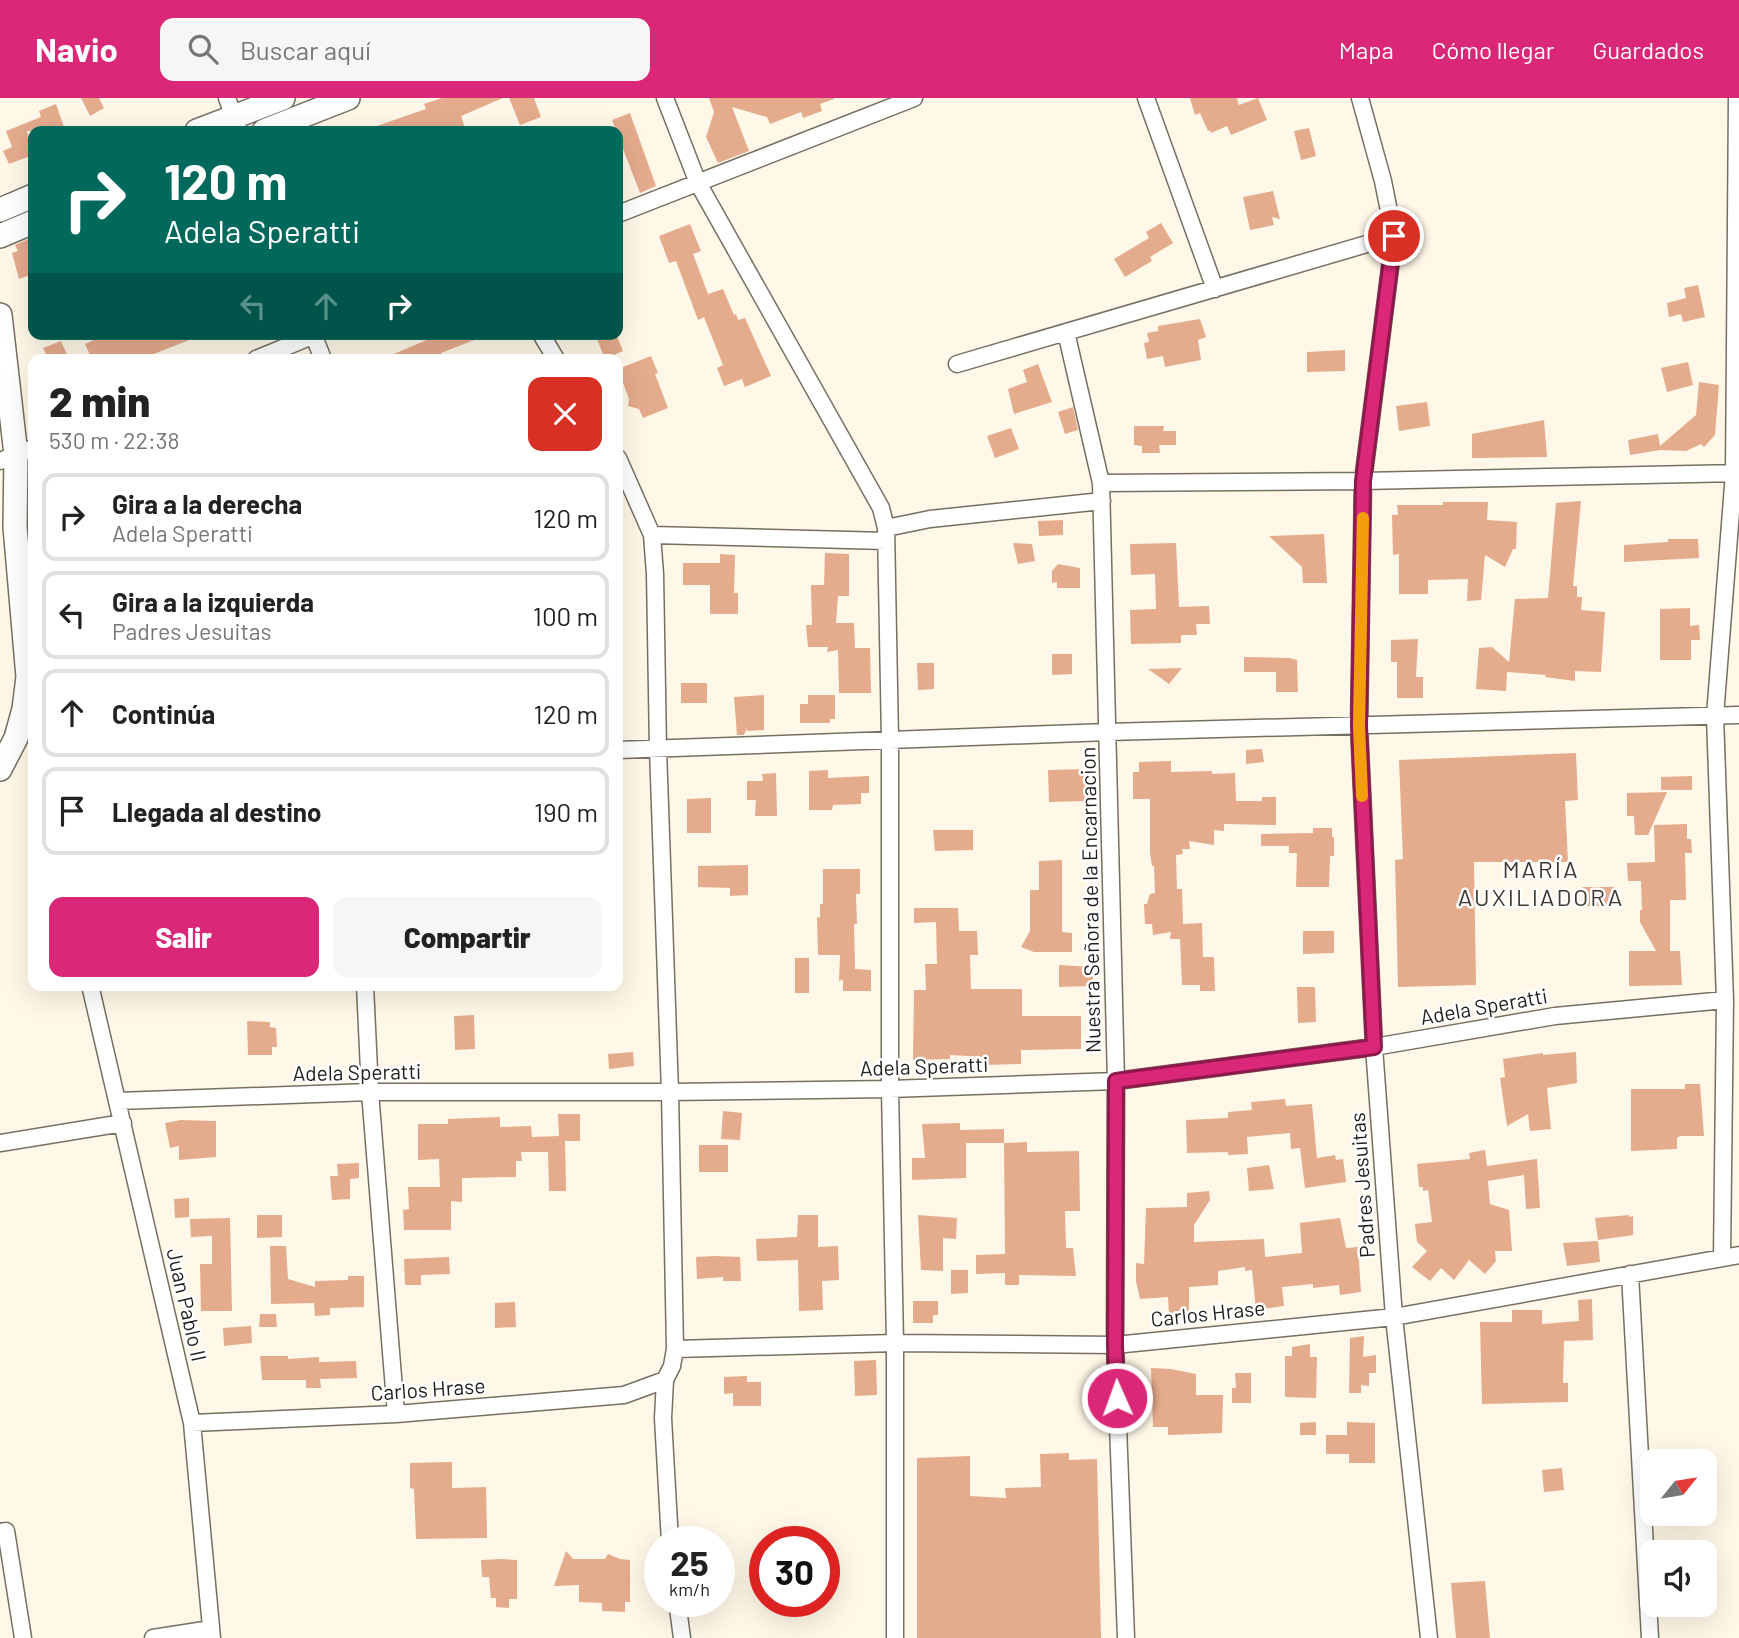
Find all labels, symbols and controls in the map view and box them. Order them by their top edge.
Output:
search box [160,18,650,81]
text: Navio [35,29,118,69]
icon: search [184,30,222,68]
text: Buscar aquí [240,34,371,65]
text: Mapa [1339,35,1394,64]
text: Cómo llegar [1432,35,1554,64]
text: Guardados [1592,35,1704,64]
text: 120 m [164,151,287,210]
icon: right [49,154,140,245]
pin [1364,206,1424,266]
text: Adela Speratti [164,211,360,249]
icon: arrive [1375,217,1413,255]
icon: left [234,287,272,325]
icon: ahead [307,287,345,325]
icon: right [380,287,418,325]
text: 2 min [49,375,150,425]
button: close [528,377,602,451]
text: 530 m · 22:38 [49,426,180,454]
text: Gira a la derecha [112,488,302,519]
icon: right [53,498,91,536]
text: 120 m [534,502,598,533]
text: Adela Speratti [112,519,253,547]
text: Gira a la izquierda [112,586,314,617]
icon: left [53,596,91,634]
text: 100 m [533,600,598,631]
text: Padres Jesuitas [112,617,272,645]
icon: ahead [53,694,91,732]
text: Continúa [112,698,215,729]
text: 120 m [534,698,598,729]
street label: Nuestra Señora de la Encarnacion [1074,747,1105,1053]
icon: arrive [53,792,91,830]
text: Llegada al destino [112,796,321,827]
text: 190 m [534,796,598,827]
district label: MARÍA AUXILIADORA [1458,854,1624,911]
button: Salir [49,897,319,977]
button: Compartir [333,897,602,977]
street label: Adela Speratti [1418,982,1549,1029]
street label: Adela Speratti [859,1051,989,1080]
street label: Adela Speratti [292,1058,422,1085]
street label: Padres Jesuitas [1344,1112,1379,1259]
street label: Juan Pablo II [162,1246,213,1364]
street label: Carlos Hrase [1149,1294,1266,1331]
position arrow [1080,1361,1154,1435]
street label: Carlos Hrase [370,1372,486,1405]
north arrow [1640,1449,1717,1526]
map controls [1640,1449,1717,1617]
speed limit sign: 30 [749,1526,840,1617]
button: sound [1640,1540,1717,1617]
text: 25 [670,1541,709,1583]
text: km/h [669,1578,710,1600]

